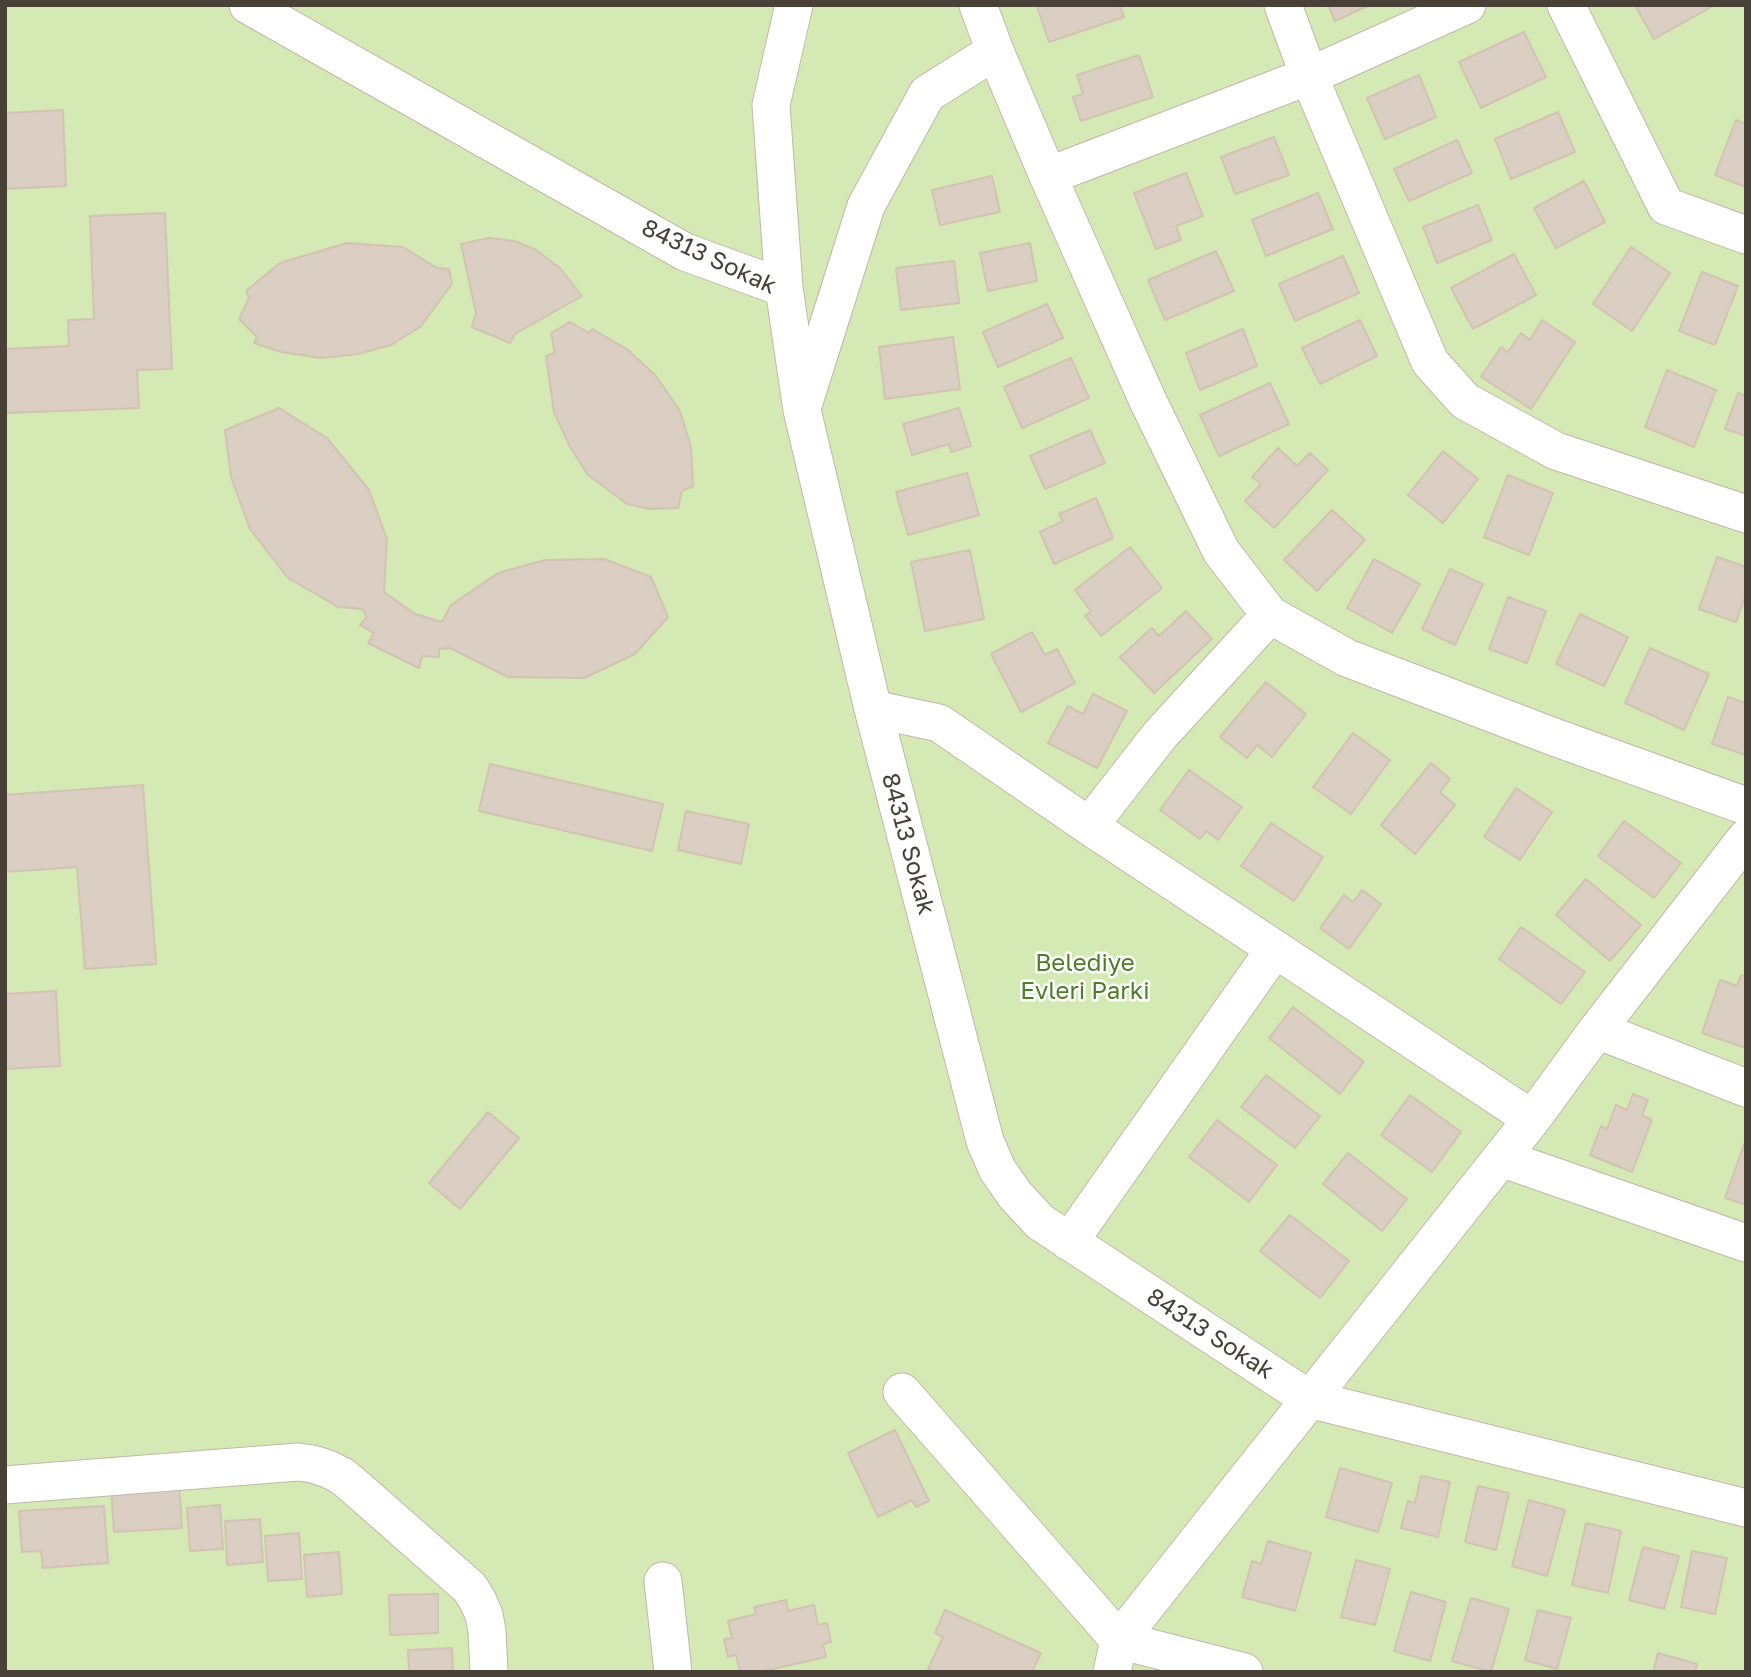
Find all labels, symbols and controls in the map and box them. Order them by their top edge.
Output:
street label: 84313 Sokak [637,213,781,301]
street label: 84313 Sokak [875,770,941,918]
park label: Belediye Evleri Parki [1020,949,1150,1005]
street label: 84313 Sokak [1141,1282,1279,1386]

